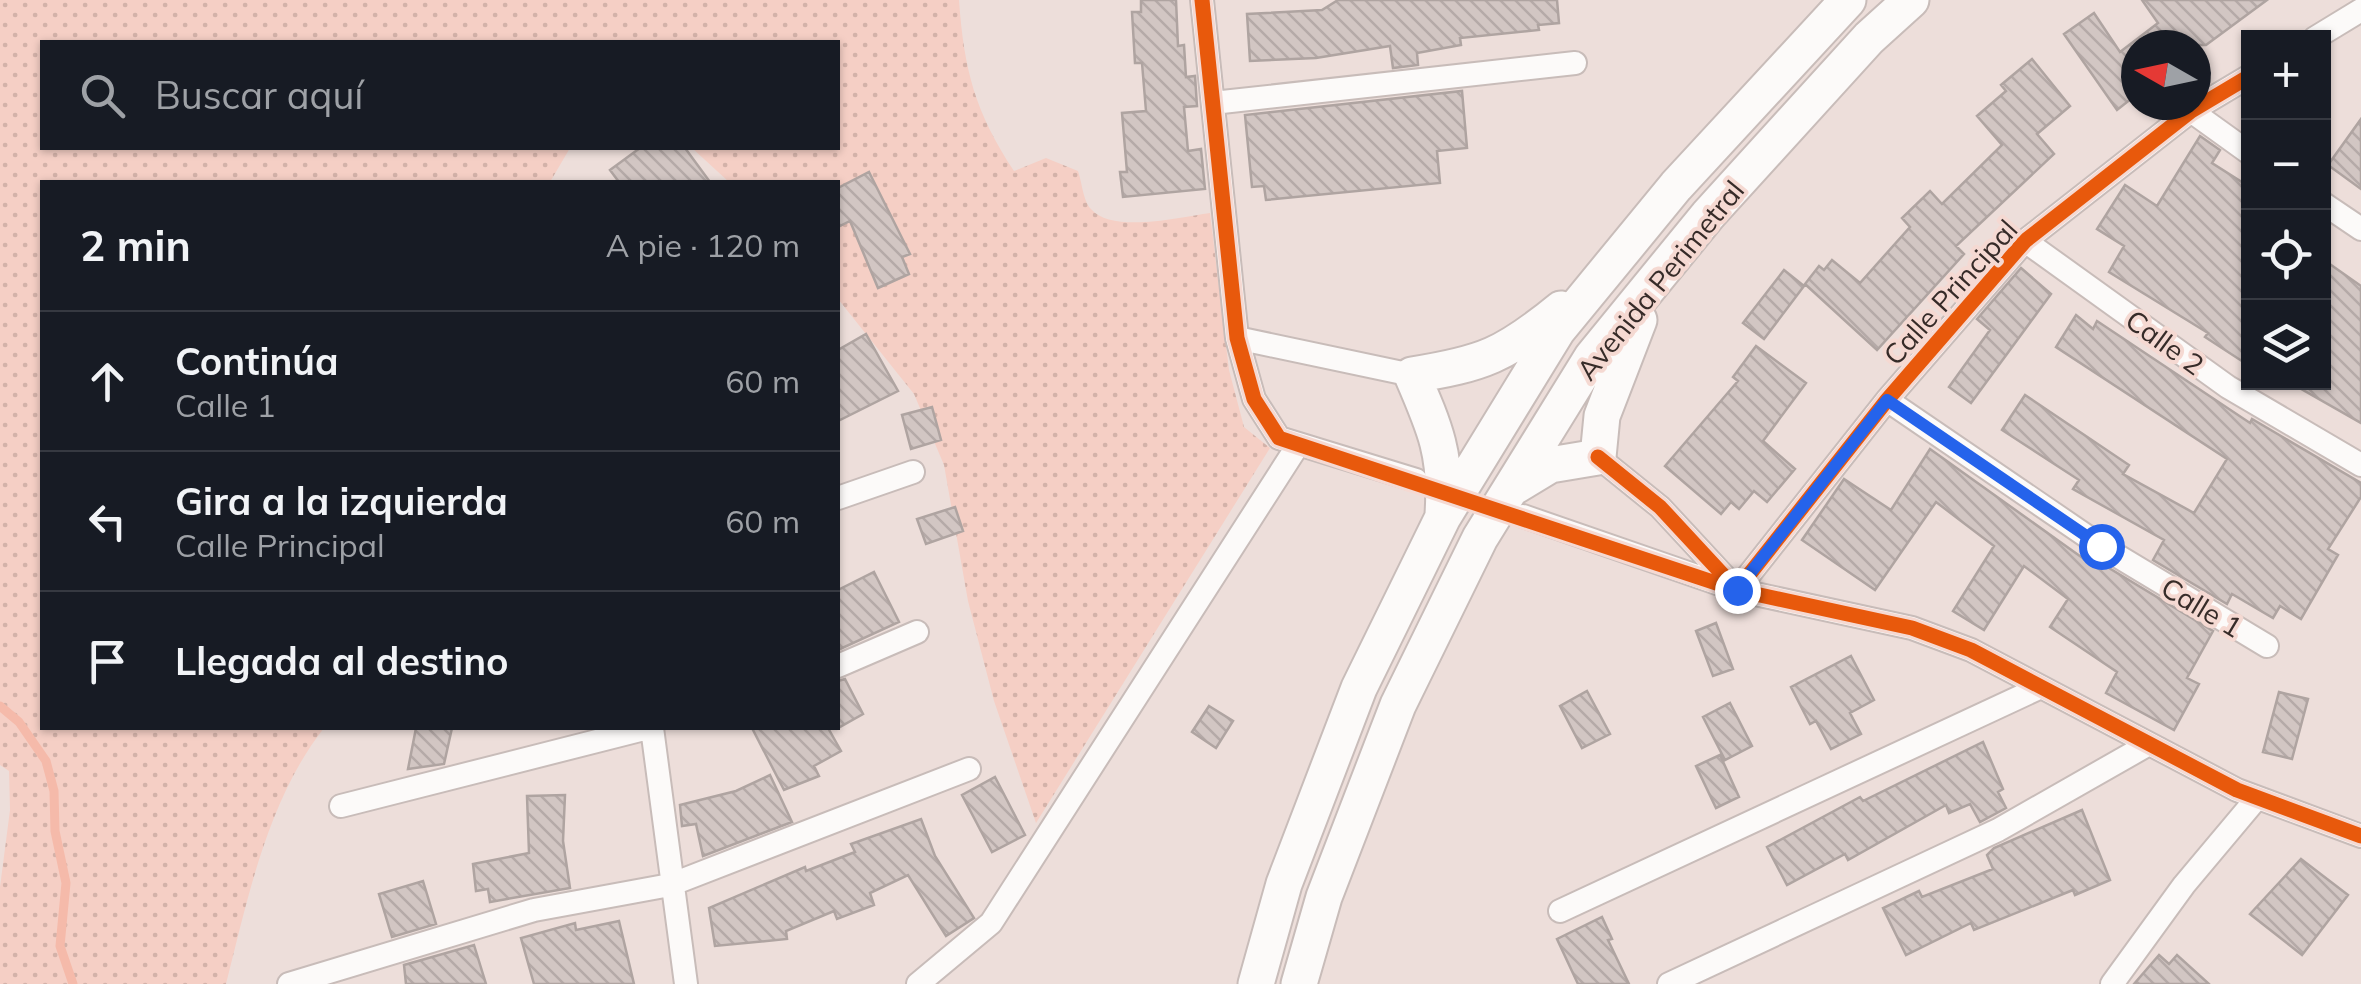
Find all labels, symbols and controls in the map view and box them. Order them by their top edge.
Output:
north arrow [2121,30,2211,120]
map controls [2241,30,2331,390]
button: + [2241,30,2331,120]
search box [40,40,840,150]
icon: search [75,68,130,123]
text: Buscar aquí [155,71,363,119]
button: − [2241,120,2331,210]
street label: Avenida Perimetral [1569,173,1751,387]
button: locate [2241,210,2331,300]
street label: Calle Principal [1876,212,2024,372]
text: 2 min [80,219,191,272]
text: A pie · 120 m [606,225,800,265]
button: layers [2241,300,2331,390]
street label: Calle 2 [2119,302,2211,382]
text: Continúa [175,337,339,385]
icon: ahead [80,354,135,409]
text: 60 m [725,361,800,401]
text: Calle 1 [175,385,276,425]
text: Gira a la izquierda [175,477,508,525]
icon: left [80,494,135,549]
text: 60 m [725,501,800,541]
route start [2079,524,2125,570]
text: Calle Principal [175,525,385,565]
route end [1715,568,1761,614]
street label: Calle 1 [2155,569,2249,645]
icon: arrive [80,634,135,689]
text: Llegada al destino [175,637,509,685]

